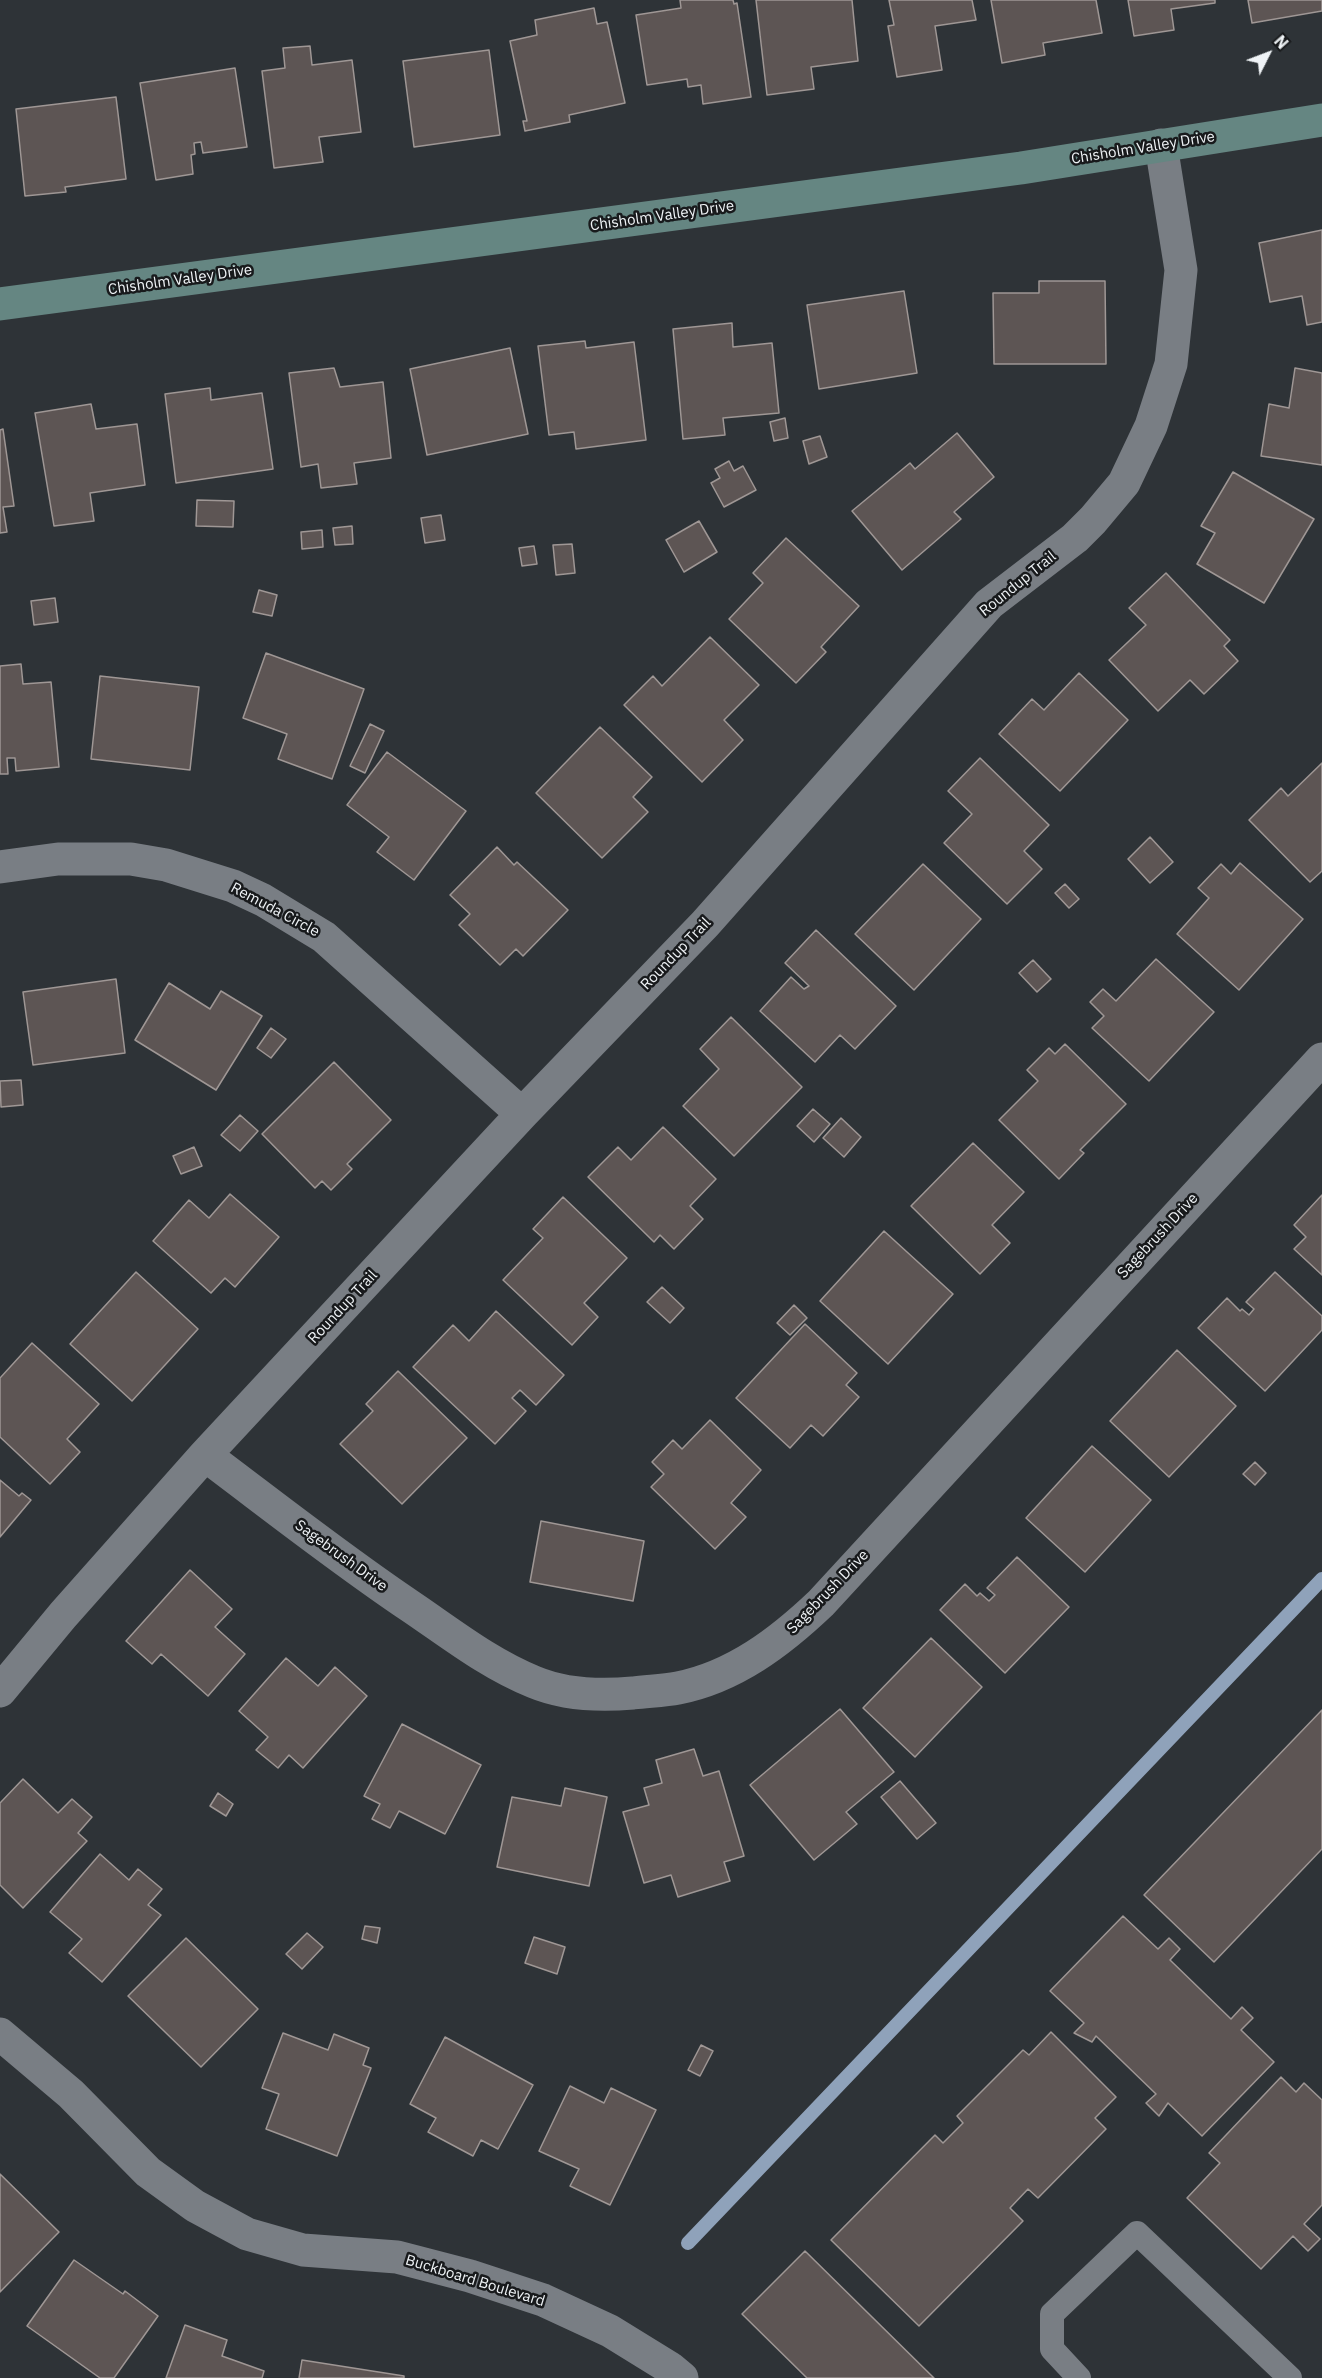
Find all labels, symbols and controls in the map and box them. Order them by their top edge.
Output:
north arrow [1238,24,1298,84]
text: N [1270,31,1293,53]
street label: Chisholm Valley Drive [1070,128,1216,168]
street label: Chisholm Valley Drive [589,197,735,235]
street label: Chisholm Valley Drive [107,261,253,299]
street label: Roundup Trail [976,548,1060,620]
street label: Remuda Circle [228,879,322,941]
street label: Roundup Trail [637,914,715,994]
street label: Sagebrush Drive [1114,1190,1202,1282]
street label: Roundup Trail [305,1267,381,1347]
street label: Sagebrush Drive [291,1516,391,1596]
street label: Sagebrush Drive [783,1546,873,1638]
street label: Buckboard Boulevard [403,2251,547,2311]

